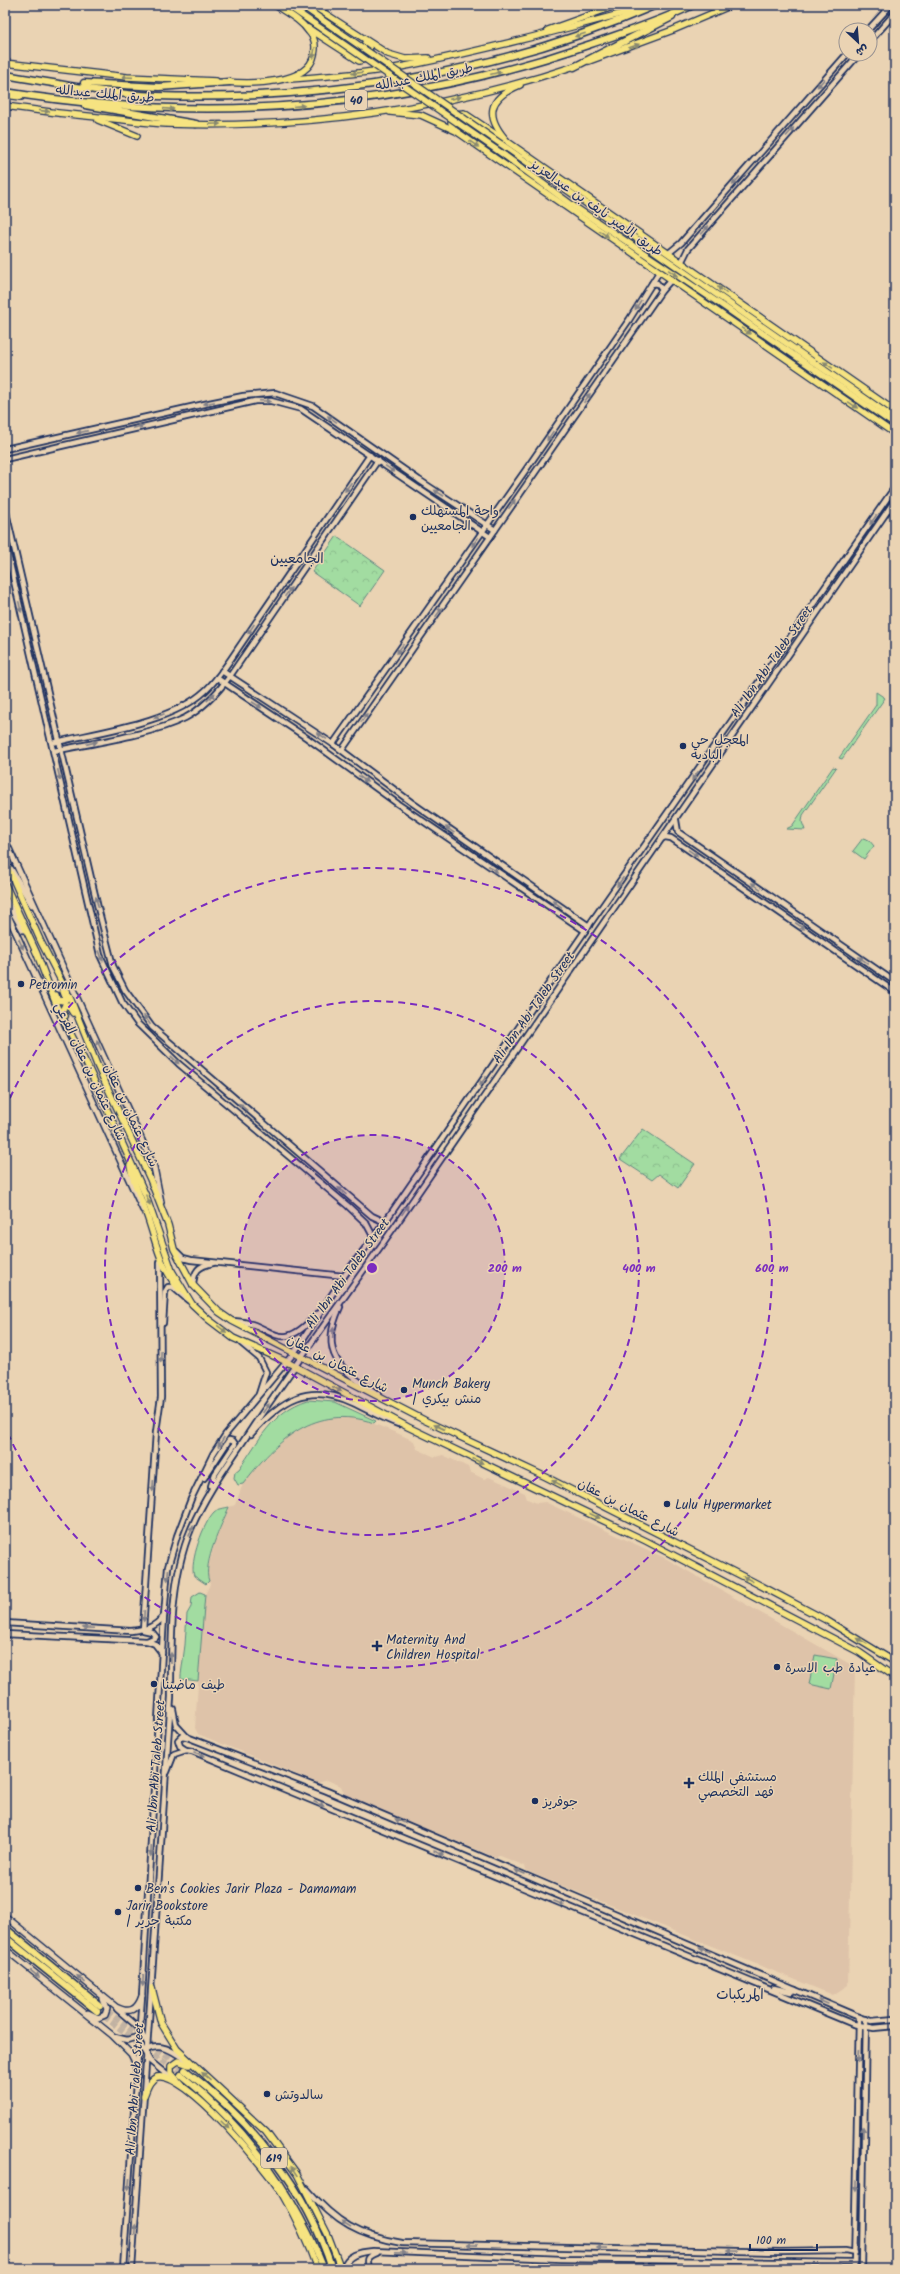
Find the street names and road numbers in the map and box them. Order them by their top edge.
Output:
street label: طريق الملك عبدالله [374,58,475,97]
street label: طريق الملك عبدالله [55,80,155,109]
road number: 40 [345,90,367,110]
street label: طريق الأمير نايف بن عبدالعزيز [525,154,667,262]
street label: Ali Ibn Abi Taleb Street [726,601,819,722]
street label: Ali Ibn Abi Taleb Street [488,947,581,1068]
street label: شارع عثمان بن عفان الفرعي [52,1000,130,1142]
street label: شارع عثمان بن عفان [101,1061,163,1169]
street label: Ali Ibn Abi Taleb Street [301,1213,396,1334]
street label: شارع عثمان بن عفان [283,1330,392,1399]
street label: شارع عثمان بن عفان [574,1474,683,1543]
street label: Ali Ibn Abi Taleb Street [141,1698,172,1833]
street label: Ali Ibn Abi Taleb Street [120,2021,151,2156]
road number: 619 [261,2148,287,2168]

